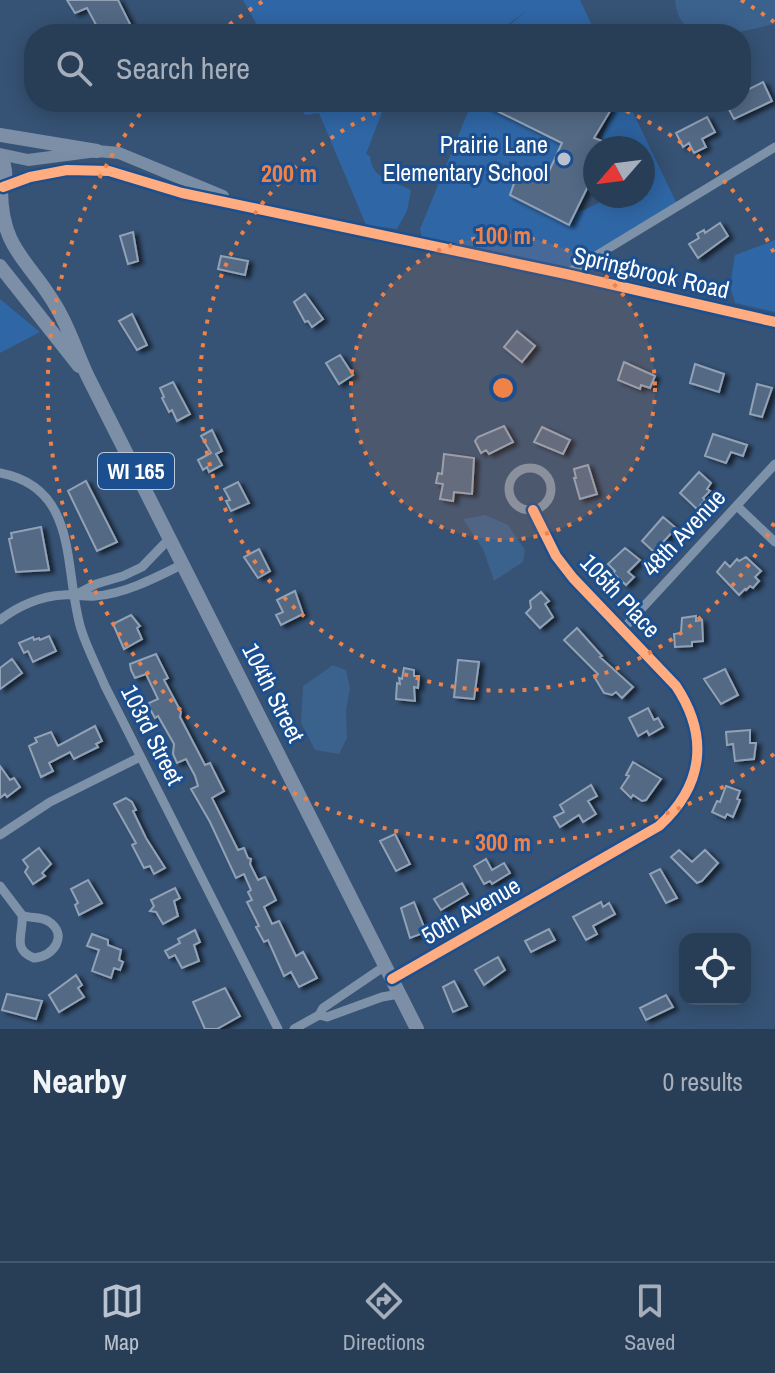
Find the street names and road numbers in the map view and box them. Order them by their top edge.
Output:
street label: Springbrook Road [570,238,733,306]
road number: WI 165 [98,453,174,489]
street label: 48th Avenue [634,482,732,583]
street label: 105th Place [574,546,668,644]
street label: 104th Street [235,638,313,748]
street label: 103rd Street [114,679,192,791]
street label: 50th Avenue [415,869,526,951]

